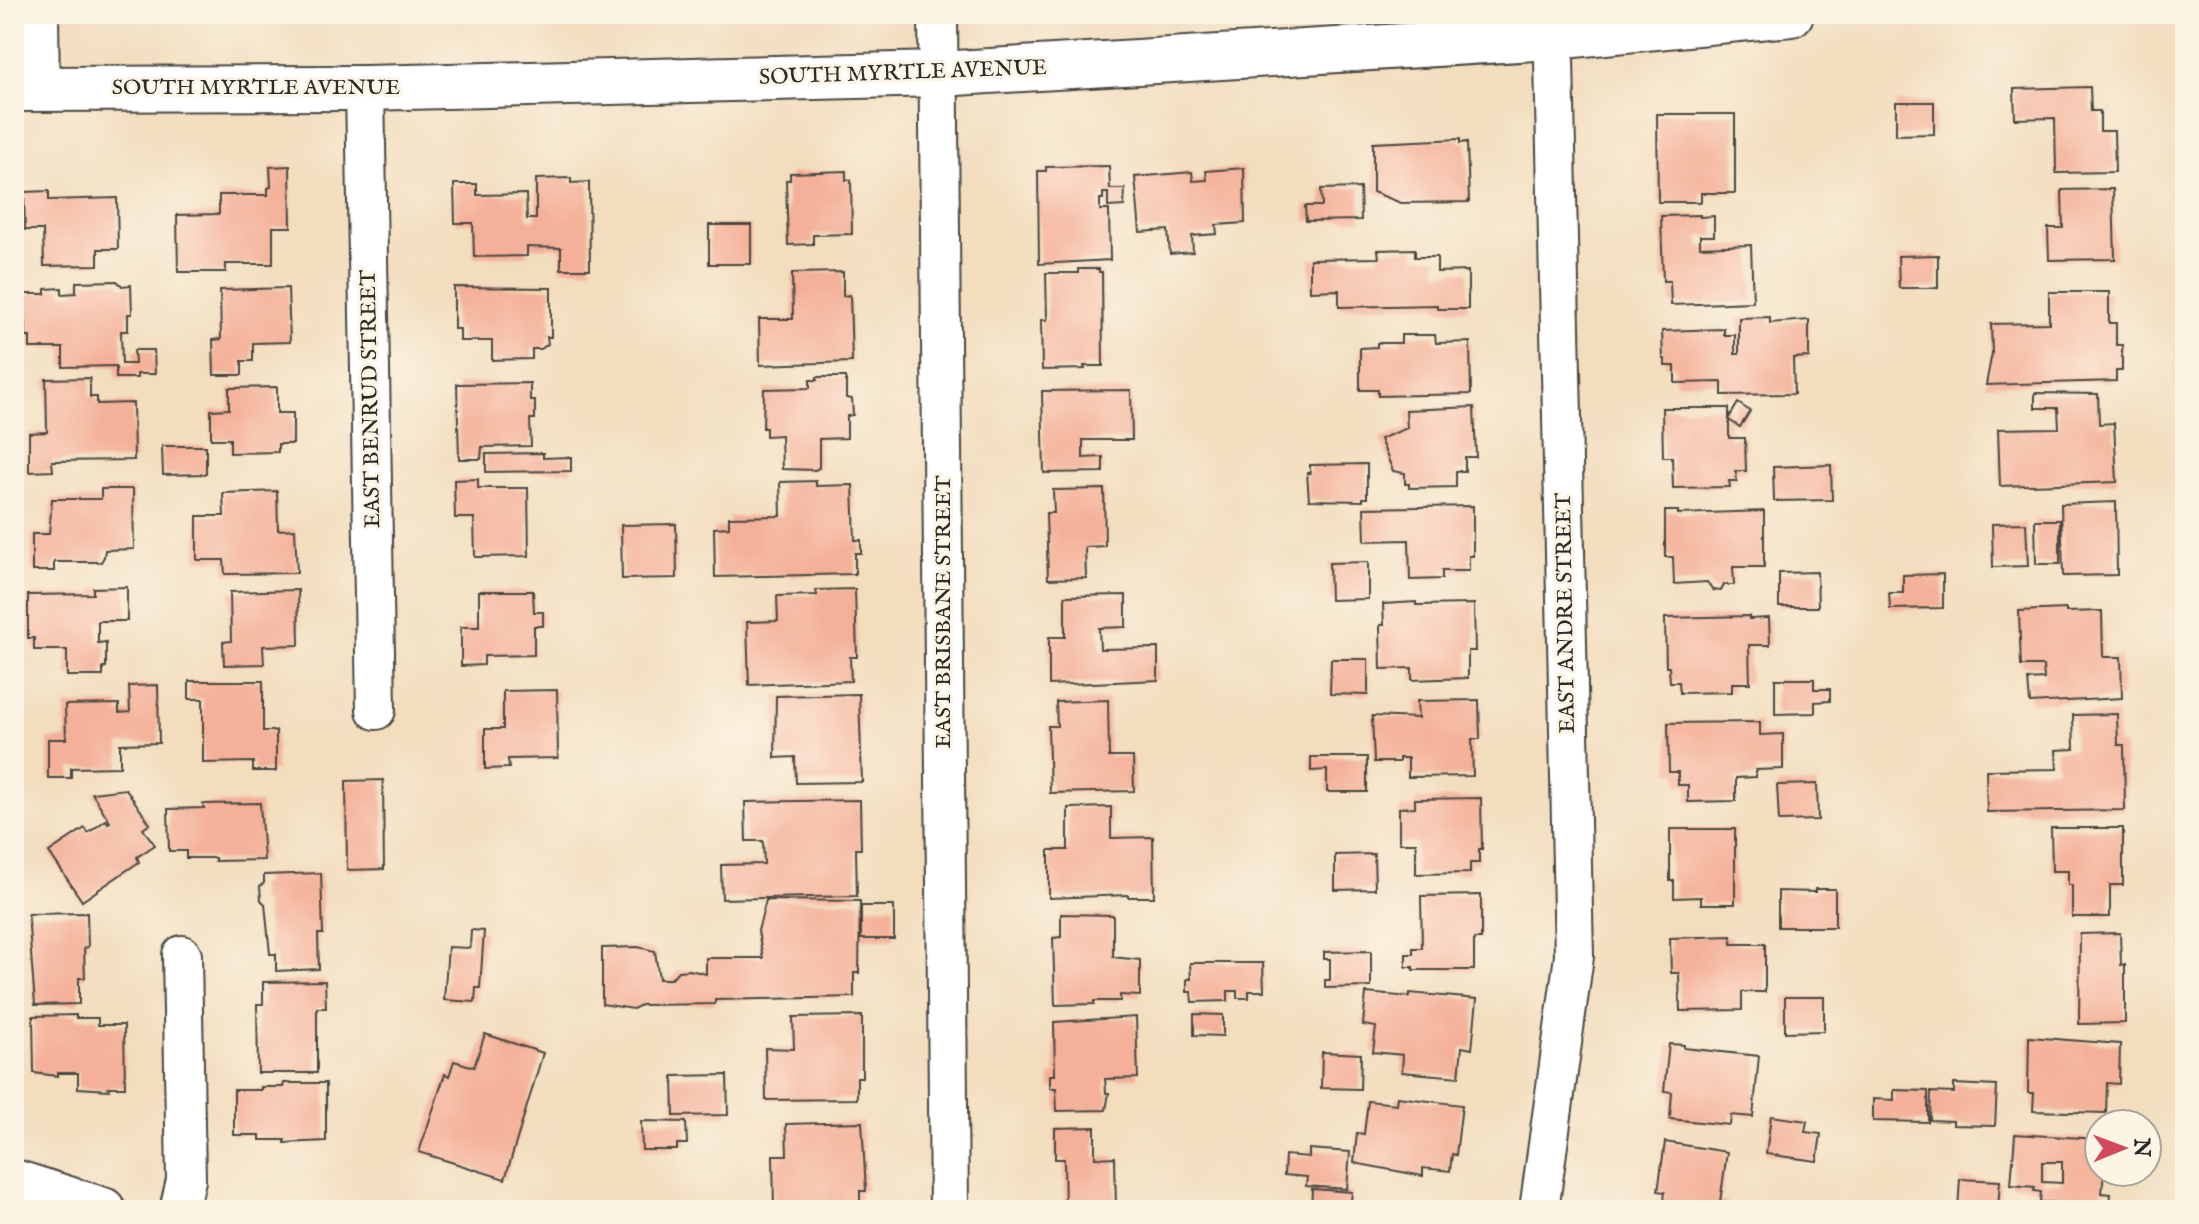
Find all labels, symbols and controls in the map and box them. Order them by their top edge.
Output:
street label: SOUTH MYRTLE AVENUE [758,54,1048,92]
street label: SOUTH MYRTLE AVENUE [112,74,400,102]
street label: EAST BENRUD STREET [355,270,387,528]
street label: EAST BRISBANE STREET [930,476,958,748]
street label: EAST ANDRE STREET [1550,492,1582,734]
north arrow [2083,1108,2163,1188]
text: N [2127,1137,2155,1157]

